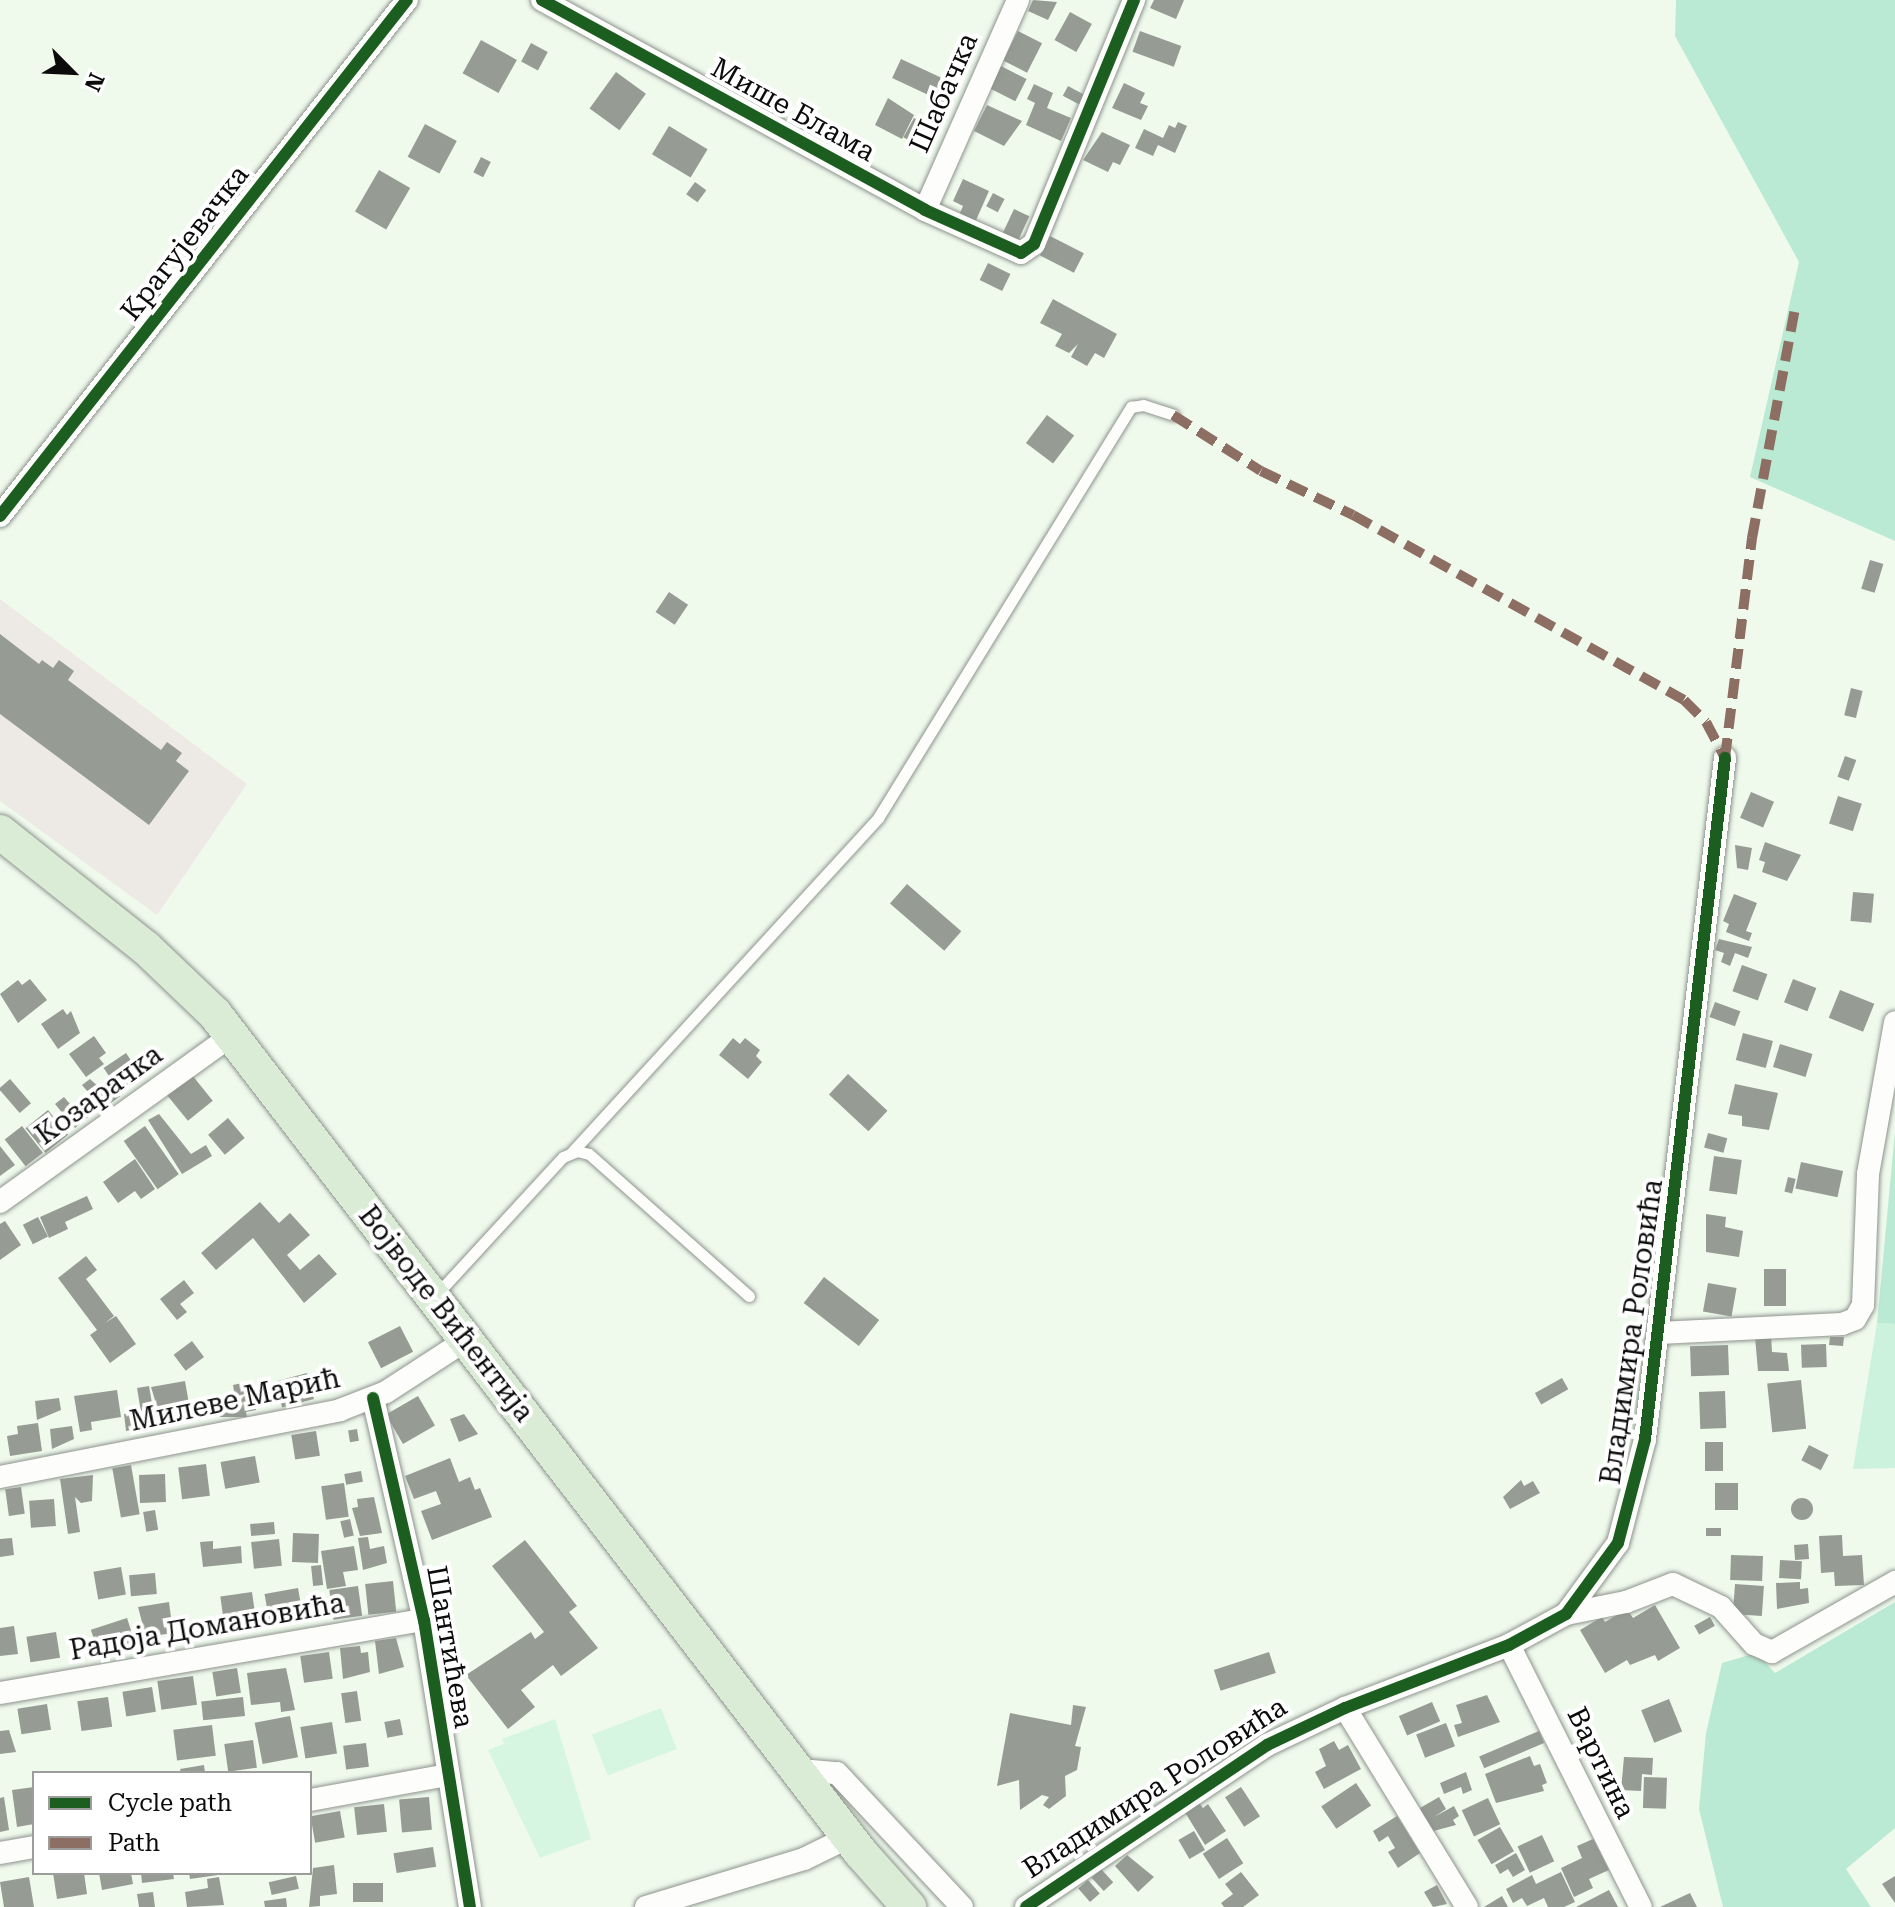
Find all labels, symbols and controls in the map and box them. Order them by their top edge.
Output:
street label: Шабачка [903,28,985,158]
north arrow [32,32,112,112]
street label: Мише Блама [705,51,881,169]
text: N [80,69,109,95]
street label: Крагујевачка [114,159,256,327]
street label: Козарачка [29,1038,169,1152]
street label: Владимира Роловића [1594,1177,1670,1487]
street label: Војводе Вићентија [351,1199,541,1429]
street label: Милеве Марић [127,1361,343,1439]
street label: Шантићева [419,1563,481,1731]
street label: Радоја Домановића [67,1586,347,1668]
street label: Владимира Роловића [1017,1690,1293,1886]
street label: Вартина [1560,1702,1642,1824]
legend [32,1771,312,1875]
text: Cycle path [108,1789,232,1817]
text: Path [108,1829,160,1857]

